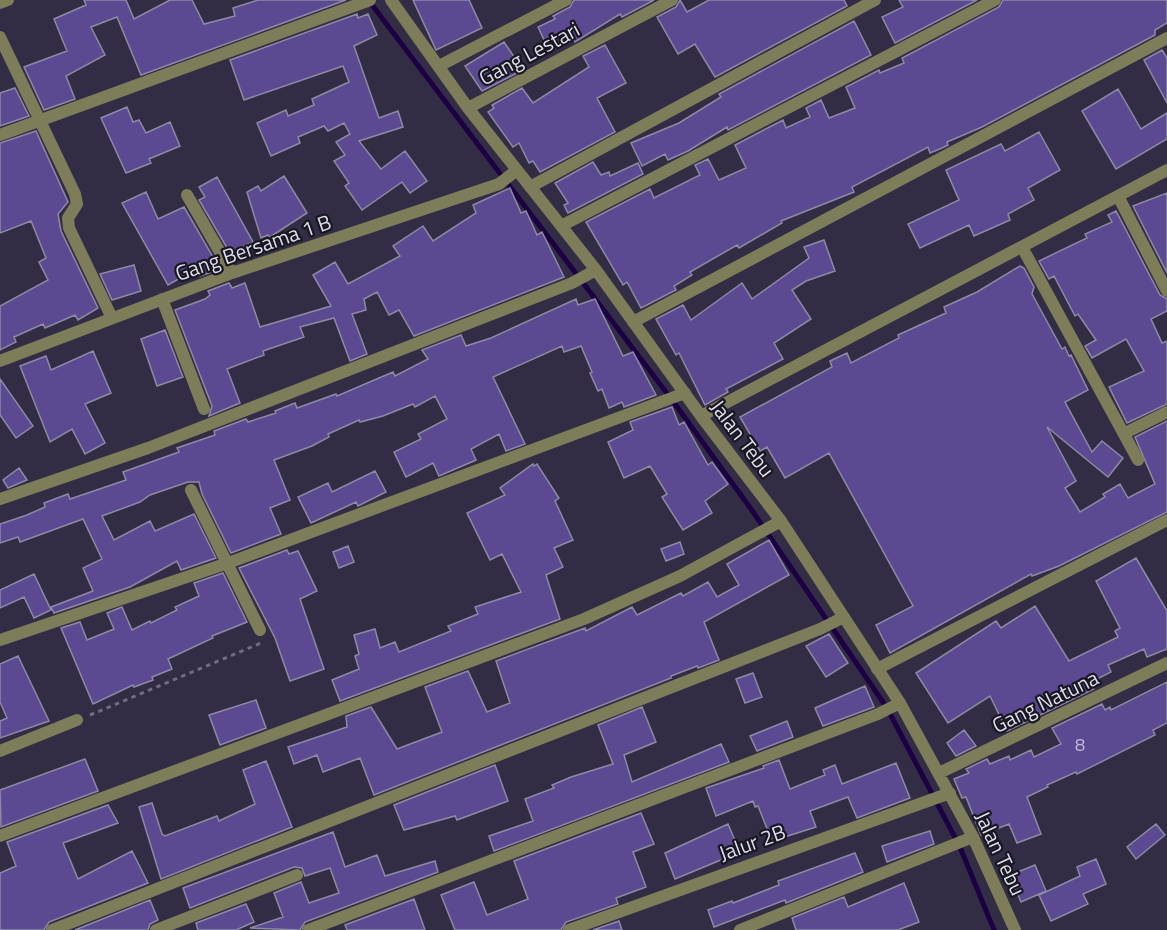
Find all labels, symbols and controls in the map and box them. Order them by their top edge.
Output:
street label: Gang Lestari [473,13,585,93]
street label: Gang Bersama 1 B [171,205,335,289]
street label: Jalan Tebu [703,393,783,483]
street label: Gang Natuna [986,661,1104,741]
house number: 8 [1075,731,1085,758]
street label: Jalan Tebu [968,806,1034,900]
street label: Jalur 2B [714,815,790,869]

